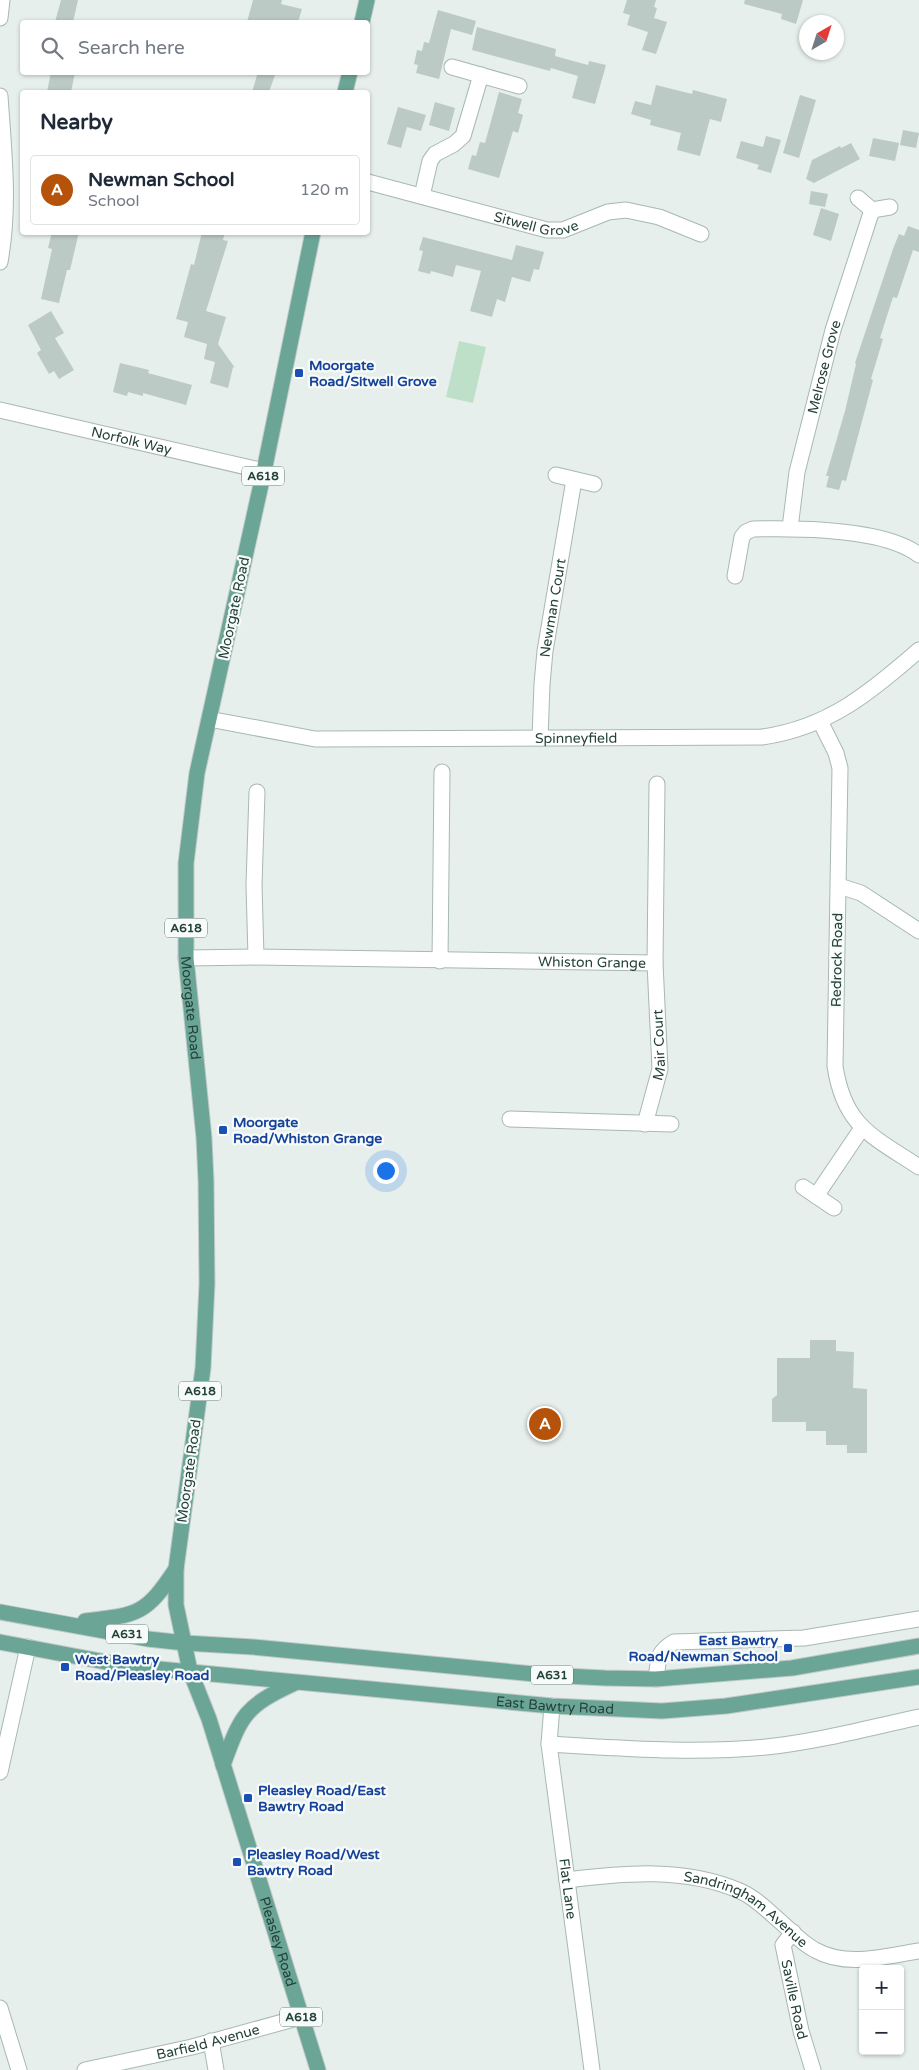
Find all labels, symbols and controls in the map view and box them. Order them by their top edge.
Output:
north arrow [799,15,844,60]
search box [20,20,370,75]
icon: search [38,34,66,62]
text: Search here [78,37,185,59]
text: Nearby [40,110,113,135]
text: Newman School [88,169,235,191]
text: A [51,180,63,200]
text: 120 m [300,180,349,200]
text: School [88,191,140,211]
street label: Sitwell Grove [492,208,581,239]
street label: Melrose Grove [804,318,844,415]
place label: Moorgate Road/Sitwell Grove [309,357,437,390]
marker: Moorgate Road/Sitwell Grove [293,367,305,379]
street label: Norfolk Way [90,423,174,458]
road number: A618 [242,466,284,486]
street label: Moorgate Road [215,555,253,661]
street label: Newman Court [536,556,569,658]
street label: Spinneyfield [535,729,617,747]
street label: Redrock Road [828,913,846,1007]
road number: A618 [165,918,207,938]
street label: Whiston Grange [538,953,646,971]
street label: Moorgate Road [177,955,205,1060]
street label: Mair Court [649,1008,669,1082]
place label: Moorgate Road/Whiston Grange [233,1114,382,1147]
marker: Moorgate Road/Whiston Grange [217,1124,229,1136]
your location [373,1158,399,1184]
road number: A618 [179,1382,221,1400]
pin: A [529,1405,561,1443]
street label: Moorgate Road [173,1418,205,1524]
road number: A631 [106,1625,148,1644]
place label: East Bawtry Road/Newman School [629,1632,778,1665]
marker: East Bawtry Road/Newman School [782,1642,794,1654]
place label: West Bawtry Road/Pleasley Road [75,1651,210,1684]
marker: West Bawtry Road/Pleasley Road [59,1661,71,1673]
road number: A631 [531,1666,573,1684]
street label: East Bawtry Road [495,1692,614,1717]
place label: Pleasley Road/East Bawtry Road [258,1782,387,1815]
marker: Pleasley Road/East Bawtry Road [242,1792,254,1804]
place label: Pleasley Road/West Bawtry Road [247,1846,380,1879]
marker: Pleasley Road/West Bawtry Road [231,1856,243,1868]
street label: Flat Lane [556,1857,581,1920]
street label: Sandringham Avenue [683,1868,811,1951]
street label: Pleasley Road [256,1895,300,1989]
street label: Saville Road [778,1958,812,2041]
map controls [859,1965,904,2055]
button: + [859,1965,904,2010]
road number: A618 [280,2008,322,2026]
button: − [859,2010,904,2055]
street label: Barfield Avenue [155,2020,261,2063]

